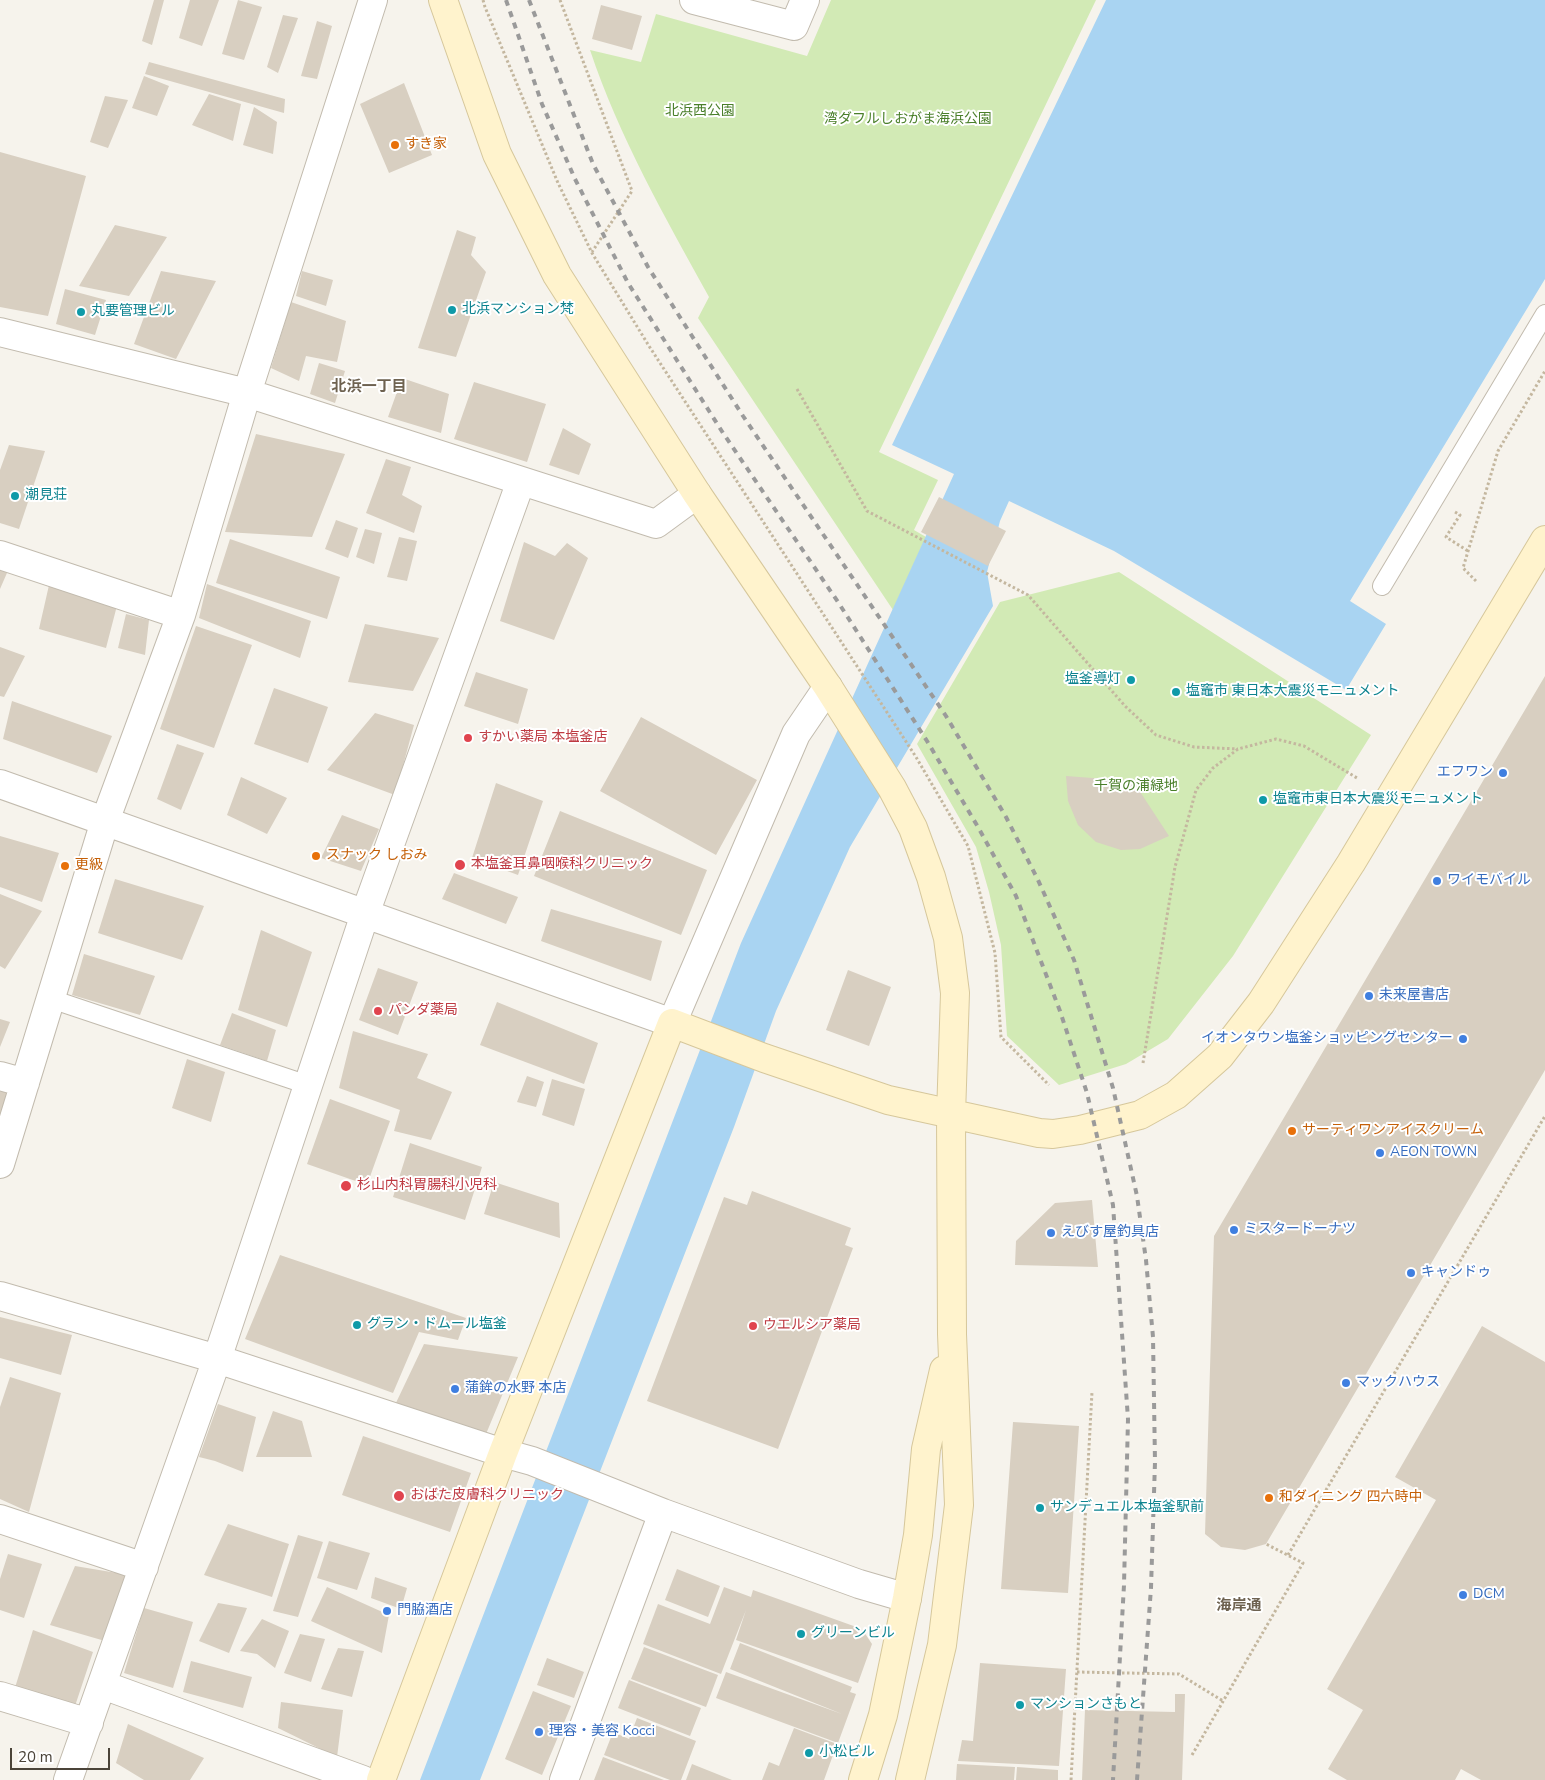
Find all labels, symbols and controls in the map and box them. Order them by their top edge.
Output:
park label: 北浜西公園 [665,104,735,120]
park label: 湾ダフルしおがま海浜公園 [824,112,992,128]
place label: すき家 [405,137,447,153]
marker: すき家 [389,139,401,151]
place label: 北浜マンション梵 [462,302,574,318]
place label: 丸要管理ビル [91,304,175,320]
marker: 北浜マンション梵 [446,304,458,316]
marker: 丸要管理ビル [75,306,87,318]
district label: 北浜一丁目 [332,378,406,396]
place label: 潮見荘 [25,488,67,504]
marker: 潮見荘 [9,490,21,502]
place label: 塩釜導灯 [1065,672,1121,688]
marker: 塩釜導灯 [1125,674,1137,686]
place label: 塩竈市 東日本大震災モニュメント [1186,684,1400,700]
marker: 塩竈市 東日本大震災モニュメント [1170,686,1182,698]
place label: すかい薬局 本塩釜店 [478,730,608,746]
marker: すかい薬局 本塩釜店 [462,732,474,744]
place label: エフワン [1437,765,1493,781]
marker: エフワン [1497,767,1509,779]
park label: 千賀の浦緑地 [1094,779,1178,795]
place label: 塩竈市東日本大震災モニュメント [1273,792,1483,808]
marker: 塩竈市東日本大震災モニュメント [1257,794,1269,806]
place label: スナック しおみ [326,848,428,864]
marker: スナック しおみ [310,850,322,862]
place label: 本塩釜耳鼻咽喉科クリニック [471,857,653,873]
place label: 更級 [75,858,103,874]
marker: 本塩釜耳鼻咽喉科クリニック [453,858,467,872]
marker: 更級 [59,860,71,872]
place label: ワイモバイル [1447,873,1531,889]
marker: ワイモバイル [1431,875,1443,887]
place label: 未来屋書店 [1379,988,1449,1004]
marker: 未来屋書店 [1363,990,1375,1002]
place label: パンダ薬局 [388,1003,458,1019]
marker: パンダ薬局 [372,1005,384,1017]
place label: イオンタウン塩釜ショッピングセンター [1201,1031,1453,1047]
marker: イオンタウン塩釜ショッピングセンター [1457,1033,1469,1045]
place label: サーティワンアイスクリーム [1302,1123,1484,1139]
marker: サーティワンアイスクリーム [1286,1125,1298,1137]
place label: AEON TOWN [1390,1145,1477,1161]
marker: AEON TOWN [1374,1147,1386,1159]
place label: 杉山内科胃腸科小児科 [357,1178,497,1194]
marker: 杉山内科胃腸科小児科 [339,1179,353,1193]
place label: ミスタードーナツ [1244,1222,1356,1238]
marker: ミスタードーナツ [1228,1224,1240,1236]
place label: えびす屋釣具店 [1061,1225,1159,1241]
marker: えびす屋釣具店 [1045,1227,1057,1239]
place label: キャンドゥ [1421,1265,1491,1281]
marker: キャンドゥ [1405,1267,1417,1279]
place label: グラン・ドムール塩釜 [367,1317,507,1333]
place label: ウエルシア薬局 [763,1318,861,1334]
marker: グラン・ドムール塩釜 [351,1319,363,1331]
marker: ウエルシア薬局 [747,1320,759,1332]
place label: マックハウス [1356,1375,1440,1391]
marker: マックハウス [1340,1377,1352,1389]
place label: 蒲鉾の水野 本店 [465,1381,567,1397]
marker: 蒲鉾の水野 本店 [449,1383,461,1395]
place label: おばた皮膚科クリニック [410,1488,564,1504]
marker: おばた皮膚科クリニック [392,1489,406,1503]
place label: 和ダイニング 四六時中 [1279,1490,1423,1506]
marker: 和ダイニング 四六時中 [1263,1492,1275,1504]
place label: サンデュエル本塩釜駅前 [1050,1500,1204,1516]
marker: サンデュエル本塩釜駅前 [1034,1502,1046,1514]
place label: DCM [1473,1587,1505,1603]
marker: DCM [1457,1589,1469,1601]
district label: 海岸通 [1217,1597,1261,1615]
place label: 門脇酒店 [397,1603,453,1619]
marker: 門脇酒店 [381,1605,393,1617]
place label: グリーンビル [811,1626,895,1642]
marker: グリーンビル [795,1628,807,1640]
place label: マンションさもと [1030,1697,1142,1713]
marker: マンションさもと [1014,1699,1026,1711]
place label: 理容・美容 Kocci [549,1724,655,1740]
marker: 理容・美容 Kocci [533,1726,545,1738]
scale bar [12,1738,112,1770]
place label: 小松ビル [819,1745,875,1761]
text: 20 m [18,1747,53,1767]
marker: 小松ビル [803,1747,815,1759]

